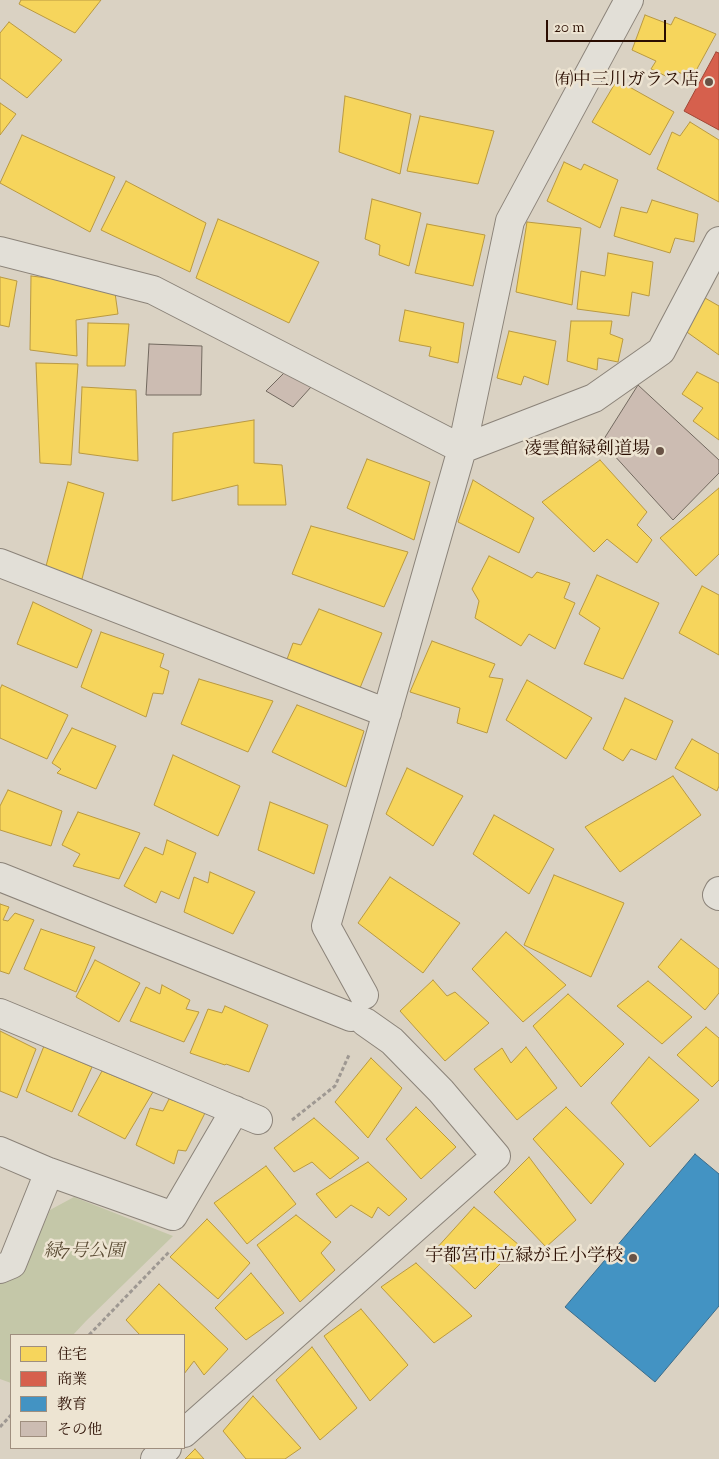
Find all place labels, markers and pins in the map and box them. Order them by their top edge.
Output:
place label: ㈲中三川ガラス店 [555,71,699,93]
marker: ㈲中三川ガラス店 [703,76,715,88]
place label: 凌雲館緑剣道場 [524,440,650,462]
marker: 凌雲館緑剣道場 [654,445,666,457]
place label: 宇都宮市立緑が丘小学校 [425,1247,623,1269]
marker: 宇都宮市立緑が丘小学校 [627,1252,639,1264]

